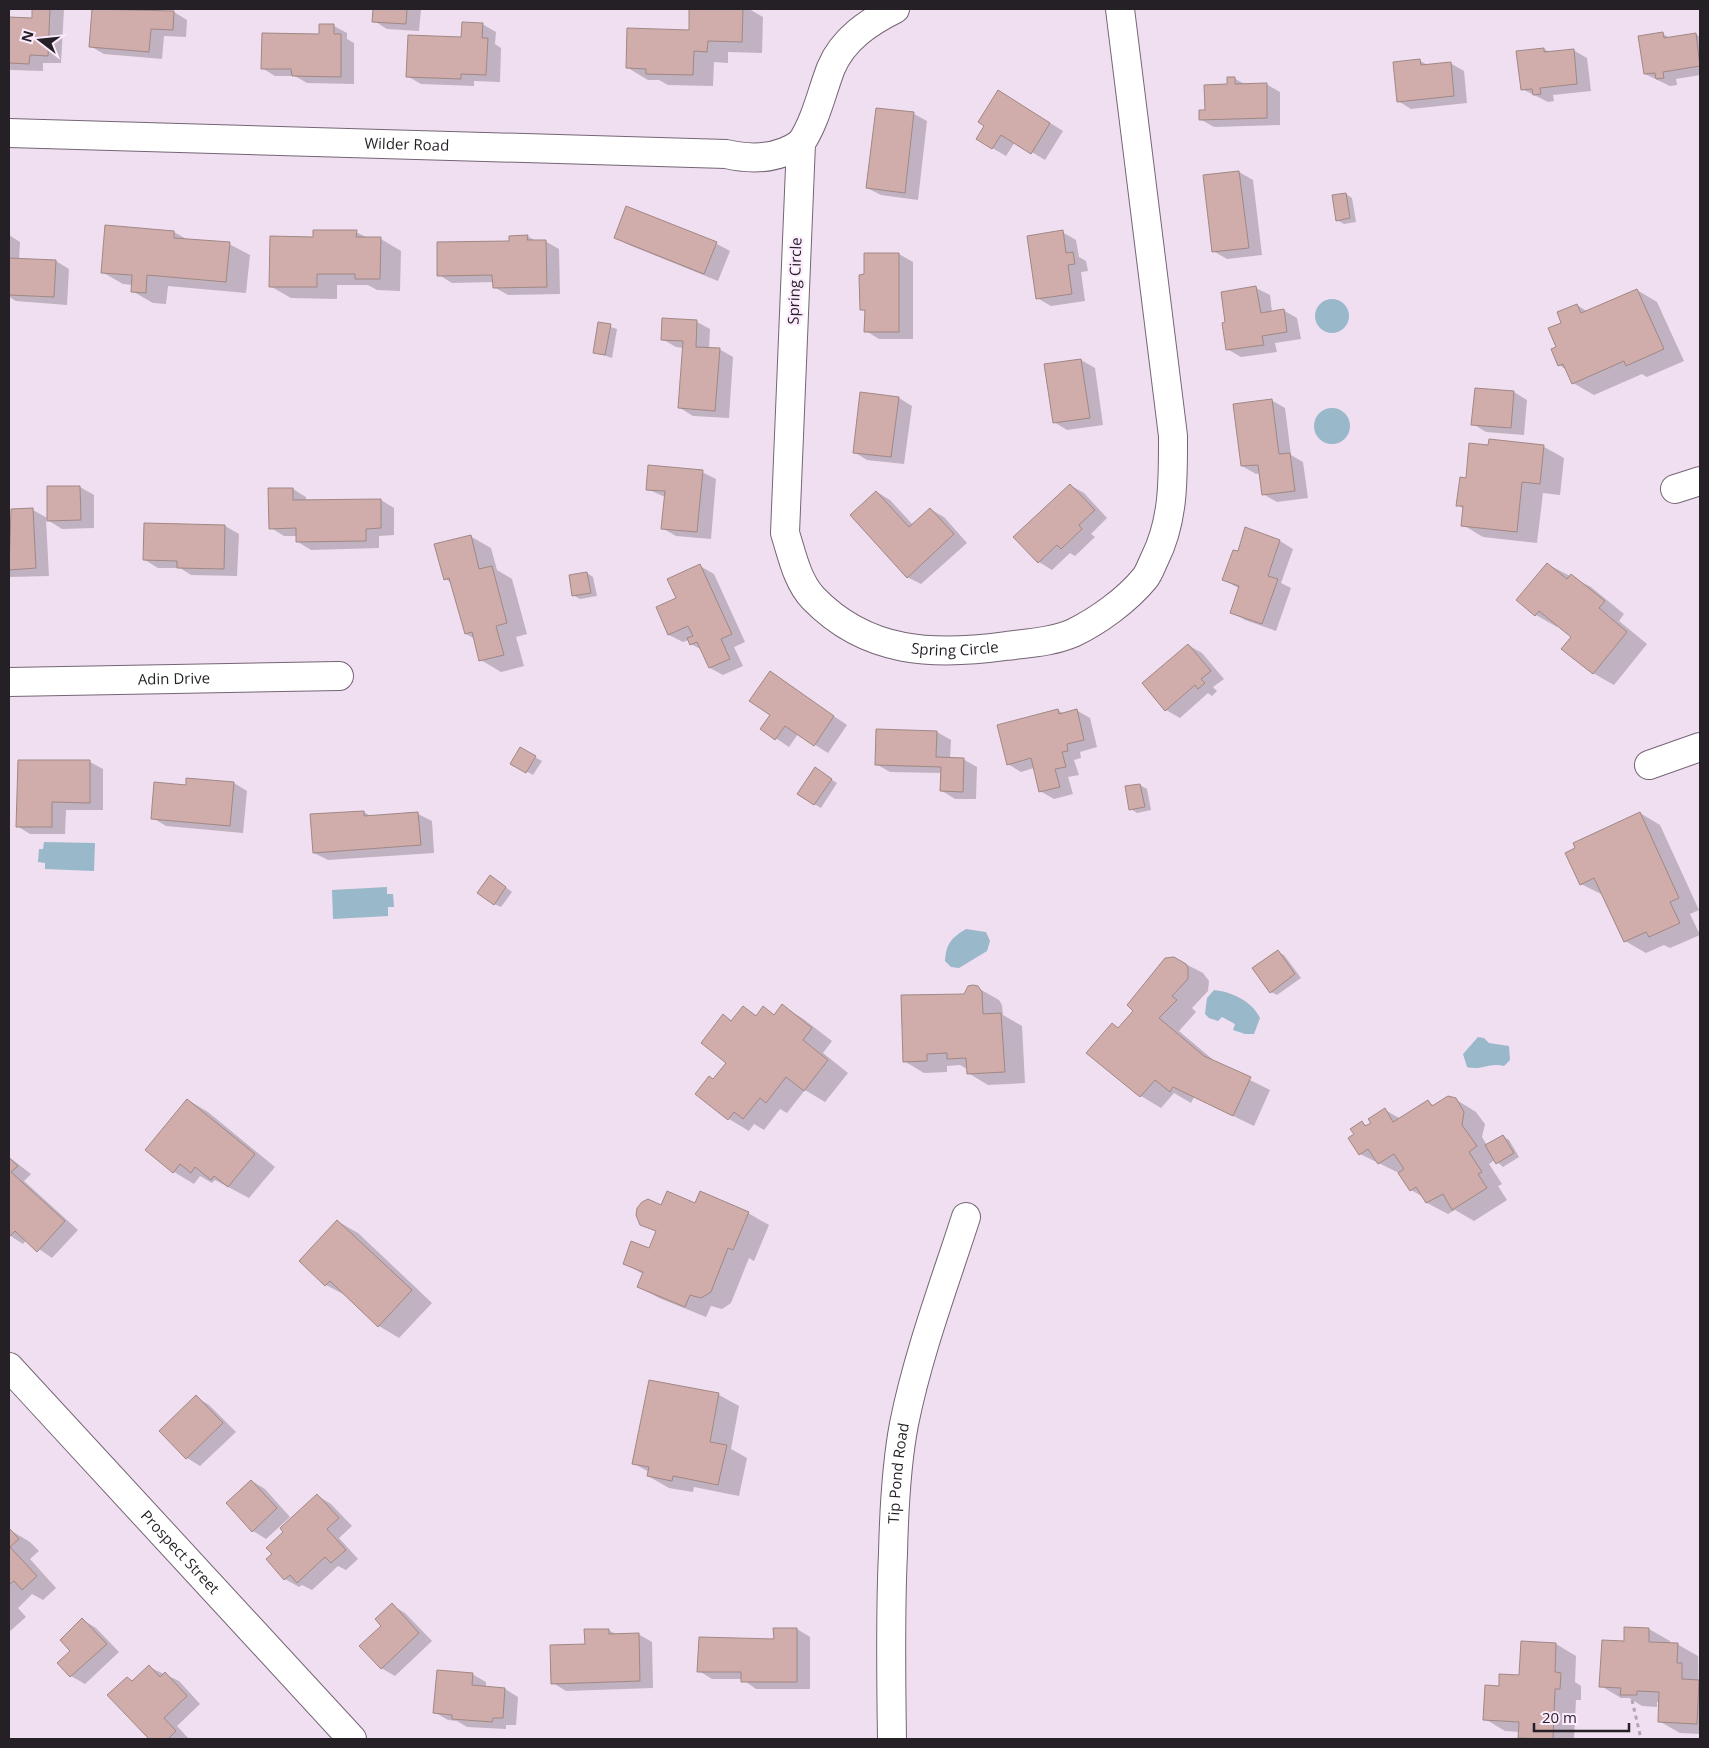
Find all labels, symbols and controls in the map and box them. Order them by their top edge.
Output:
north arrow [15,15,65,65]
text: N [16,28,38,44]
street label: Wilder Road [364,132,450,155]
street label: Spring Circle [782,237,806,325]
street label: Spring Circle [910,636,1000,660]
street label: Adin Drive [138,667,210,689]
street label: Tip Pond Road [883,1421,913,1524]
street label: Prospect Street [137,1505,224,1598]
scale bar [1534,1700,1629,1732]
text: 20 m [1542,1707,1577,1727]

